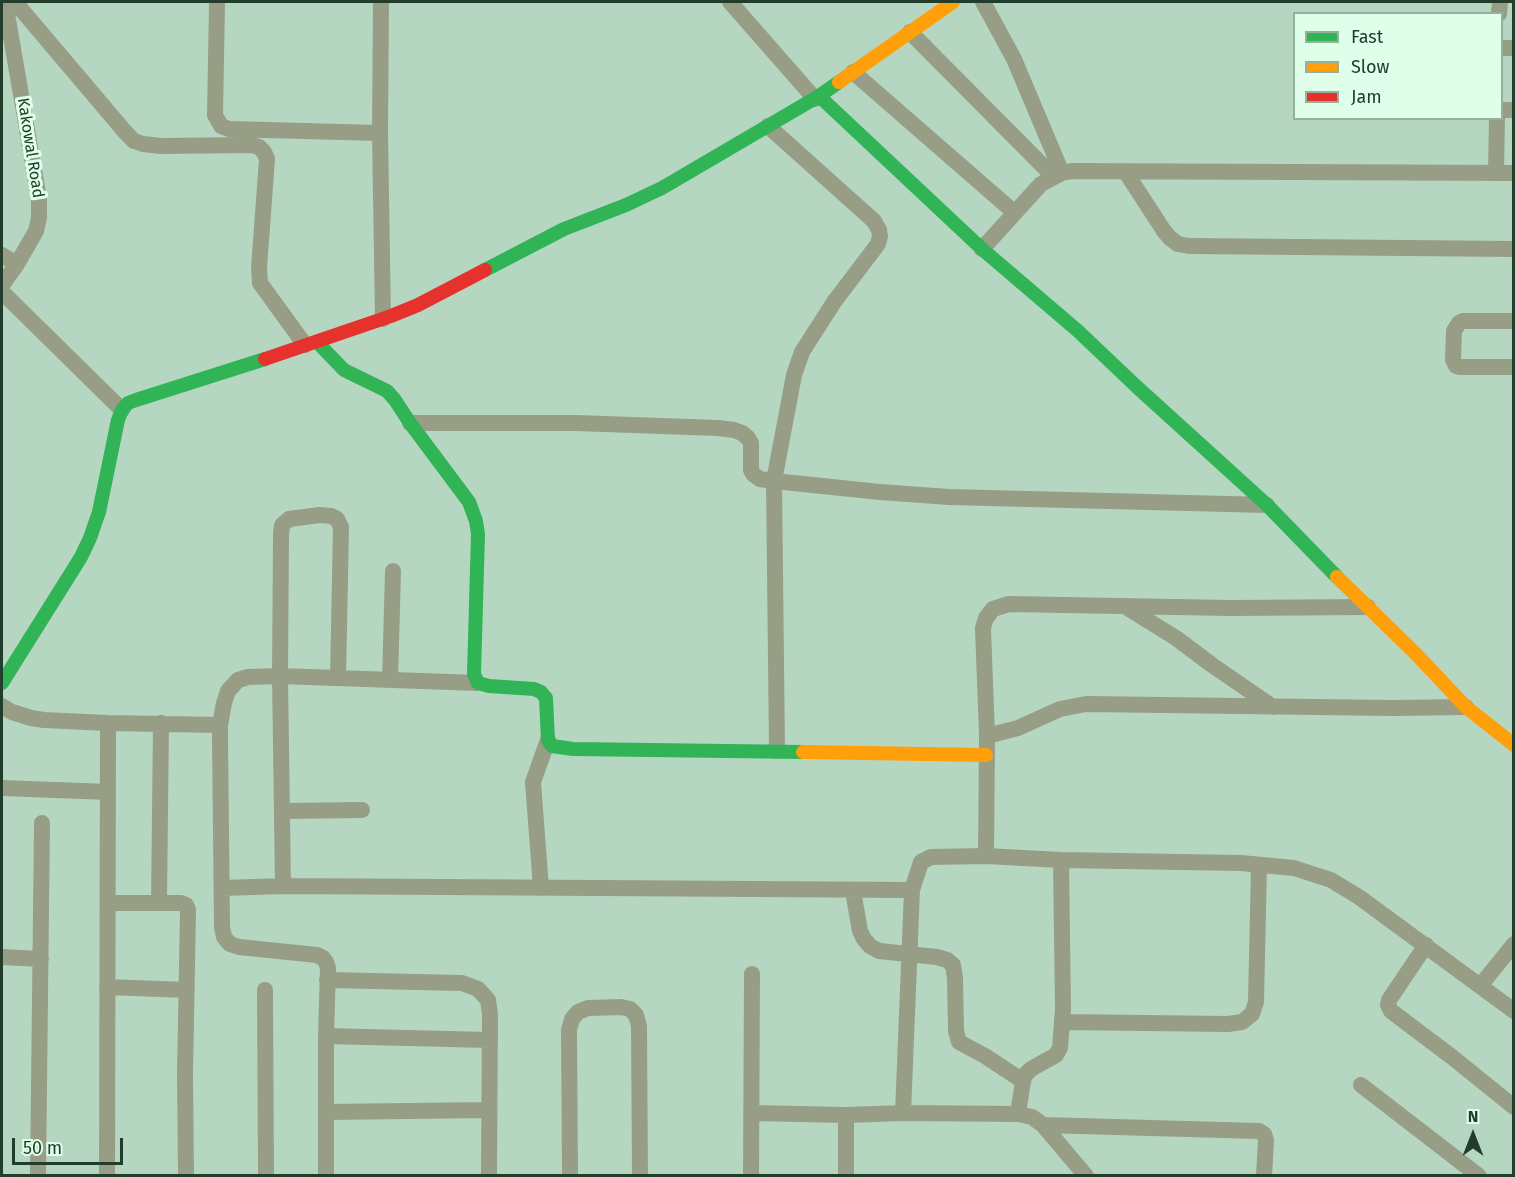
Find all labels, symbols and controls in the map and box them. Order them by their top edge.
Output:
legend [1293,12,1503,120]
text: Fast [1351,26,1383,48]
text: Slow [1351,56,1389,78]
text: Jam [1351,86,1382,108]
street label: Kakowal Road [13,97,47,199]
north arrow [1443,1105,1503,1165]
text: N [1468,1107,1478,1126]
scale bar [15,1126,126,1164]
text: 50 m [23,1137,62,1159]

